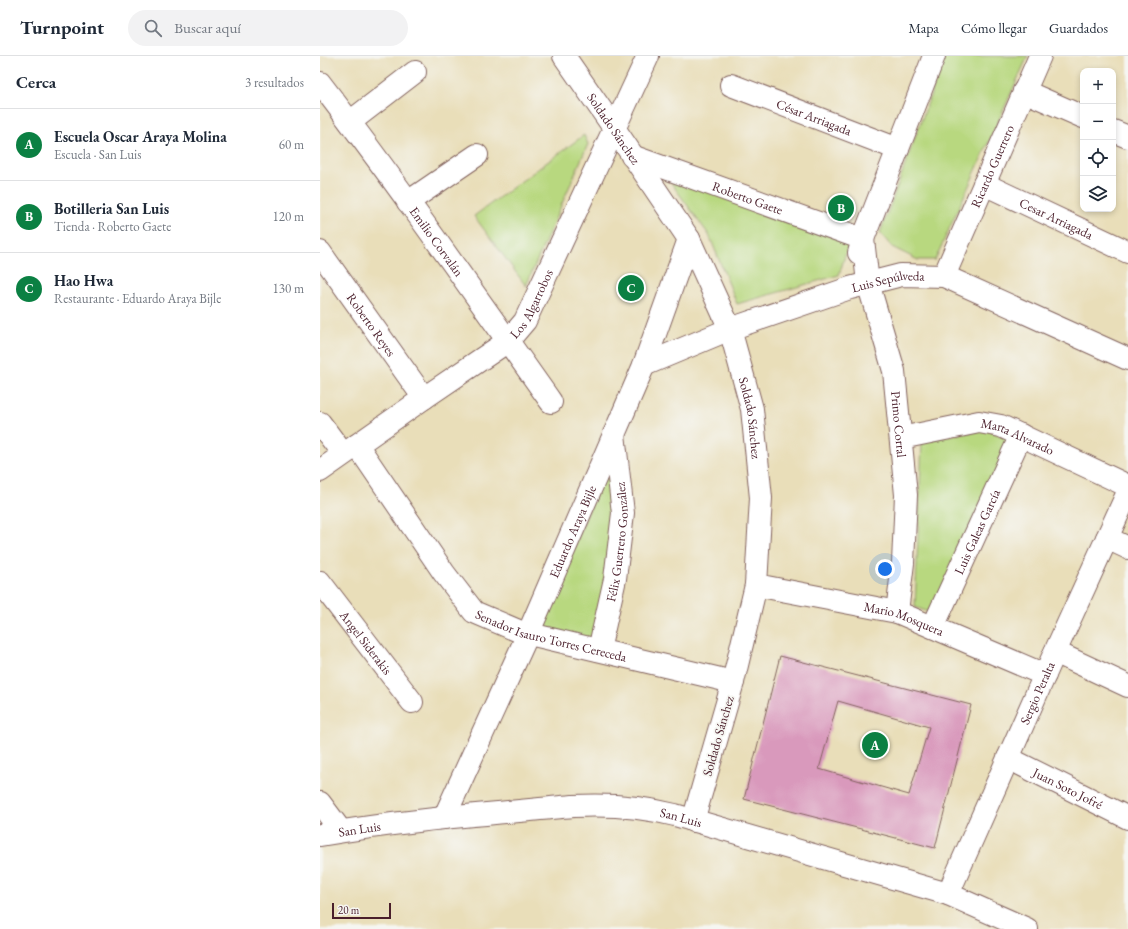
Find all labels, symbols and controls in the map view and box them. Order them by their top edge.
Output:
search box [128,10,408,46]
text: Turnpoint [20,15,104,40]
icon: search [142,17,164,39]
text: Buscar aquí [174,18,241,37]
text: Mapa [908,19,939,37]
text: Cómo llegar [961,19,1027,37]
text: Guardados [1049,19,1108,37]
map controls [1080,68,1116,212]
button: + [1080,68,1116,104]
text: Cerca [16,71,56,93]
text: 3 resultados [245,74,304,91]
street label: Soldado Sánchez [584,89,644,167]
street label: César Arriagada [774,95,855,139]
button: − [1080,104,1116,140]
street label: Ricardo Guerrero [966,122,1018,210]
text: Escuela Oscar Araya Molina [54,127,227,146]
text: A [24,136,34,153]
text: 60 m [279,136,304,153]
button: locate [1080,140,1116,176]
text: Escuela · San Luis [54,146,141,163]
button: layers [1080,176,1116,212]
street label: Roberto Gaete [710,177,785,218]
pin: B [828,193,854,223]
street label: Cesar Arriagada [1017,194,1097,243]
text: Botilleria San Luis [54,199,169,218]
street label: Emilio Corvalán [406,203,468,280]
text: B [25,208,33,225]
text: 120 m [273,208,304,225]
text: Tienda · Roberto Gaete [54,218,171,235]
street label: Los Algarrobos [506,266,556,342]
street label: Luis Sepúlveda [850,266,926,296]
text: Hao Hwa [54,271,113,290]
pin: C [618,273,644,303]
text: C [24,280,34,297]
text: 130 m [273,280,304,297]
street label: Roberto Reyes [343,289,400,360]
text: Restaurante · Eduardo Araya Bijle [54,290,221,307]
street label: Soldado Sánchez [735,375,765,460]
street label: Primo Corral [887,390,911,458]
street label: Marta Alvarado [980,414,1057,459]
street label: Félix Guerrero González [602,481,632,603]
street label: Eduardo Araya Bijle [545,482,600,580]
street label: Luis Galeas García [950,485,1004,577]
your location [875,559,895,579]
street label: Mario Mosquera [863,597,947,640]
street label: Senador Isauro Torres Cereceda [473,605,629,665]
street label: Angel Siderakis [336,606,396,678]
street label: Sergio Peralta [1016,658,1059,727]
street label: Soldado Sánchez [698,694,738,778]
pin: A [862,730,888,760]
street label: Juan Soto Jofré [1029,763,1106,813]
street label: San Luis [659,803,704,831]
street label: San Luis [337,817,382,840]
scale bar [332,901,391,920]
text: 20 m [338,903,359,917]

